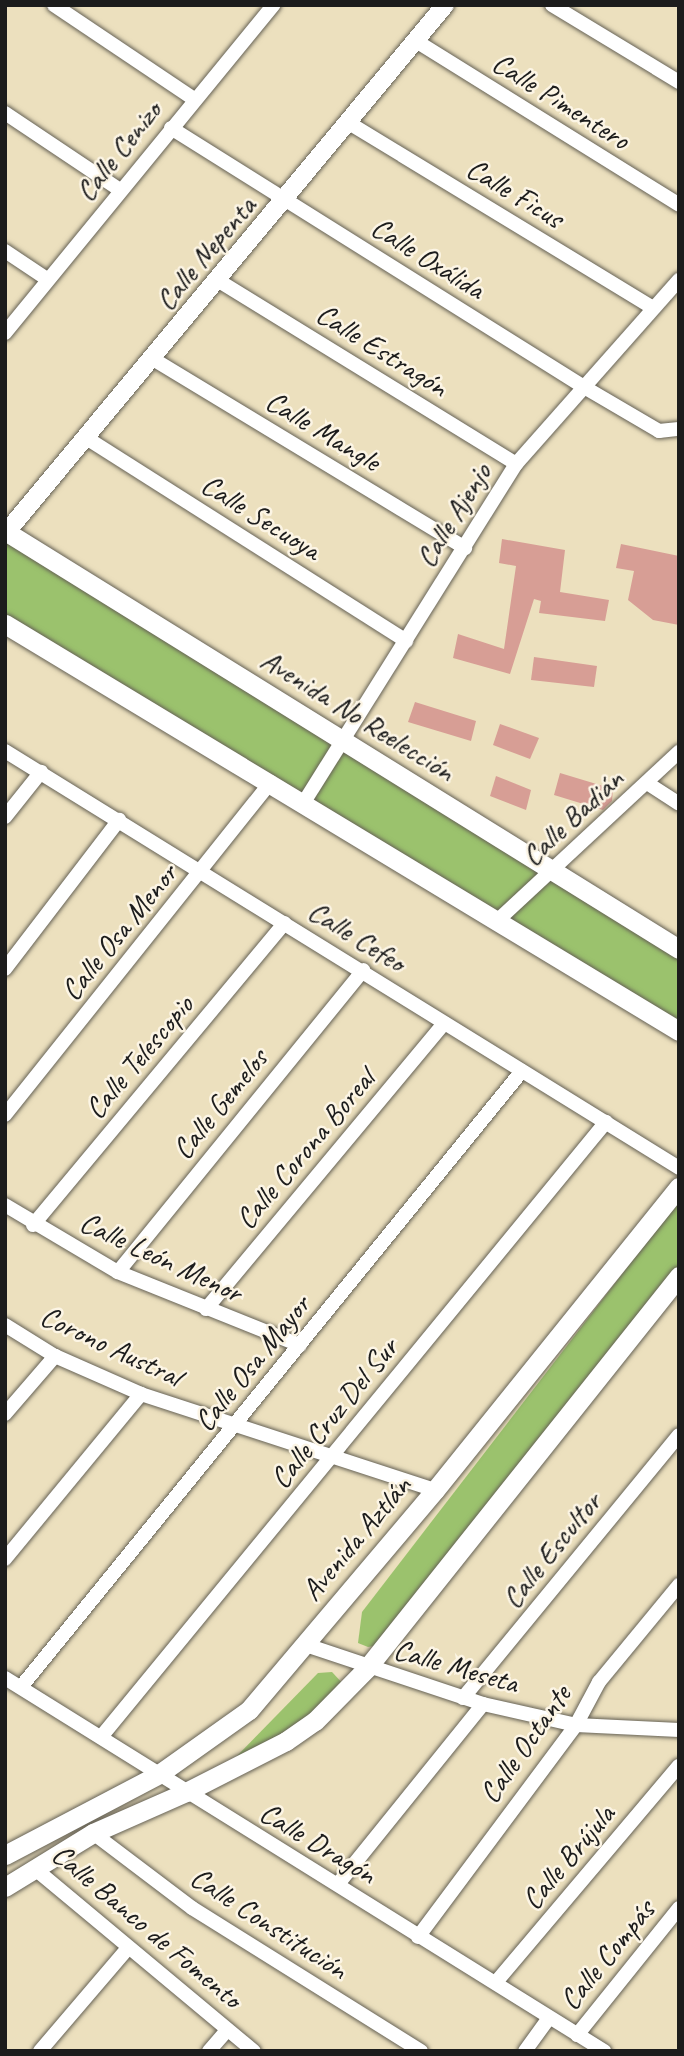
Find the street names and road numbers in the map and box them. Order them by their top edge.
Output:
street label: Calle Pimentero [486,45,636,157]
street label: Calle Cenizo [67,94,169,208]
street label: Calle Ficus [460,150,570,236]
street label: Calle Nepenta [146,188,264,318]
street label: Calle Oxálida [364,209,492,307]
street label: Calle Estragón [309,295,455,405]
street label: Calle Mangle [259,383,387,479]
street label: Calle Ajenjo [407,456,499,574]
street label: Calle Secuoya [195,466,327,568]
street label: Avenida No Reelección [254,641,462,789]
street label: Calle Badián [513,760,631,874]
street label: Calle Osa Menor [53,856,185,1008]
street label: Calle Cefeo [302,892,412,980]
street label: Calle Telescopio [77,988,201,1126]
street label: Calle Gemelos [165,1042,275,1166]
street label: Calle Corona Boreal [228,1062,382,1236]
street label: Calle León Menor [74,1204,248,1310]
street label: Calle Osa Mayor [186,1287,318,1439]
street label: Corono Austral [35,1298,187,1394]
street label: Calle Cruz Del Sur [262,1331,406,1495]
street label: Avenida Aztlán [293,1468,419,1608]
street label: Calle Escultor [493,1485,609,1615]
street label: Calle Meseta [390,1631,522,1701]
street label: Calle Octante [471,1678,579,1810]
street label: Calle Dragón [253,1794,383,1892]
street label: Calle Brújula [514,1797,622,1917]
street label: Calle Banco de Fomento [44,1836,250,2016]
street label: Calle Constitución [184,1859,354,1987]
street label: Calle Compás [552,1893,662,2017]

